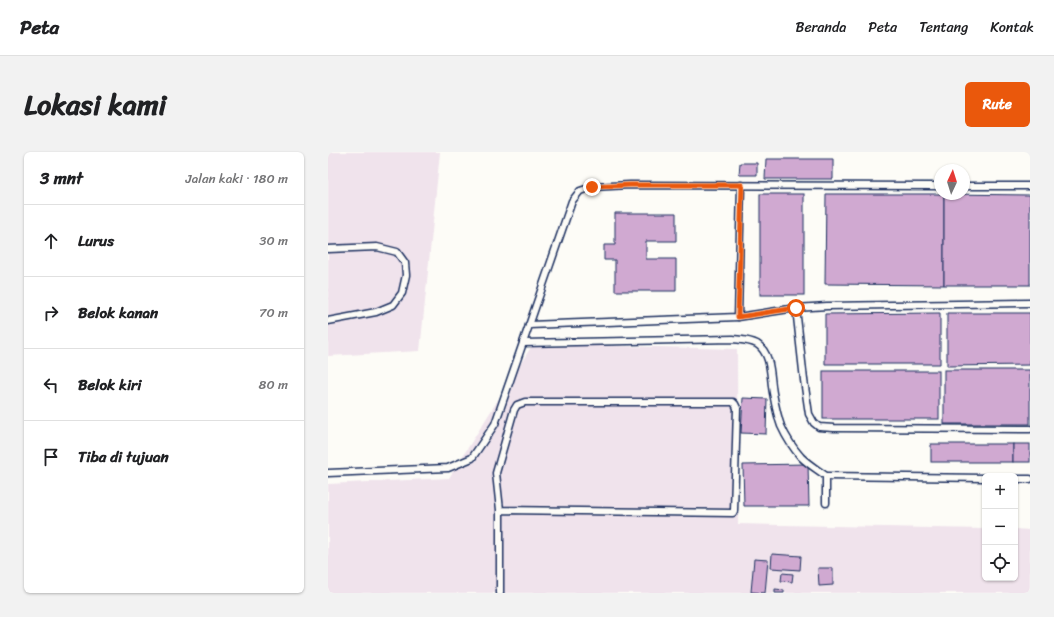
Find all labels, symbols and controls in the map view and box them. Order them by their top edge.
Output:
text: Peta [20,11,59,44]
text: Beranda [796,15,846,40]
text: Peta [868,15,897,40]
text: Tentang [919,15,968,40]
text: Kontak [990,15,1034,40]
text: Lokasi kami [24,80,166,129]
button: Rute [965,82,1030,127]
text: 3 mnt [40,163,83,193]
north arrow [934,164,970,200]
text: Jalan kaki · 180 m [186,167,288,190]
route end [583,178,601,196]
text: Lurus [78,228,114,254]
text: 30 m [259,229,288,252]
icon: ahead [40,230,62,252]
route start [787,299,805,317]
text: Belok kanan [78,300,158,326]
text: 70 m [259,301,288,324]
icon: right [40,302,62,324]
text: Belok kiri [78,372,141,398]
text: 80 m [259,373,288,396]
icon: left [40,374,62,396]
text: Tiba di tujuan [78,444,169,470]
icon: arrive [40,446,62,468]
map controls [982,473,1018,581]
button: + [982,473,1018,509]
button: − [982,509,1018,545]
button: locate [982,545,1018,581]

